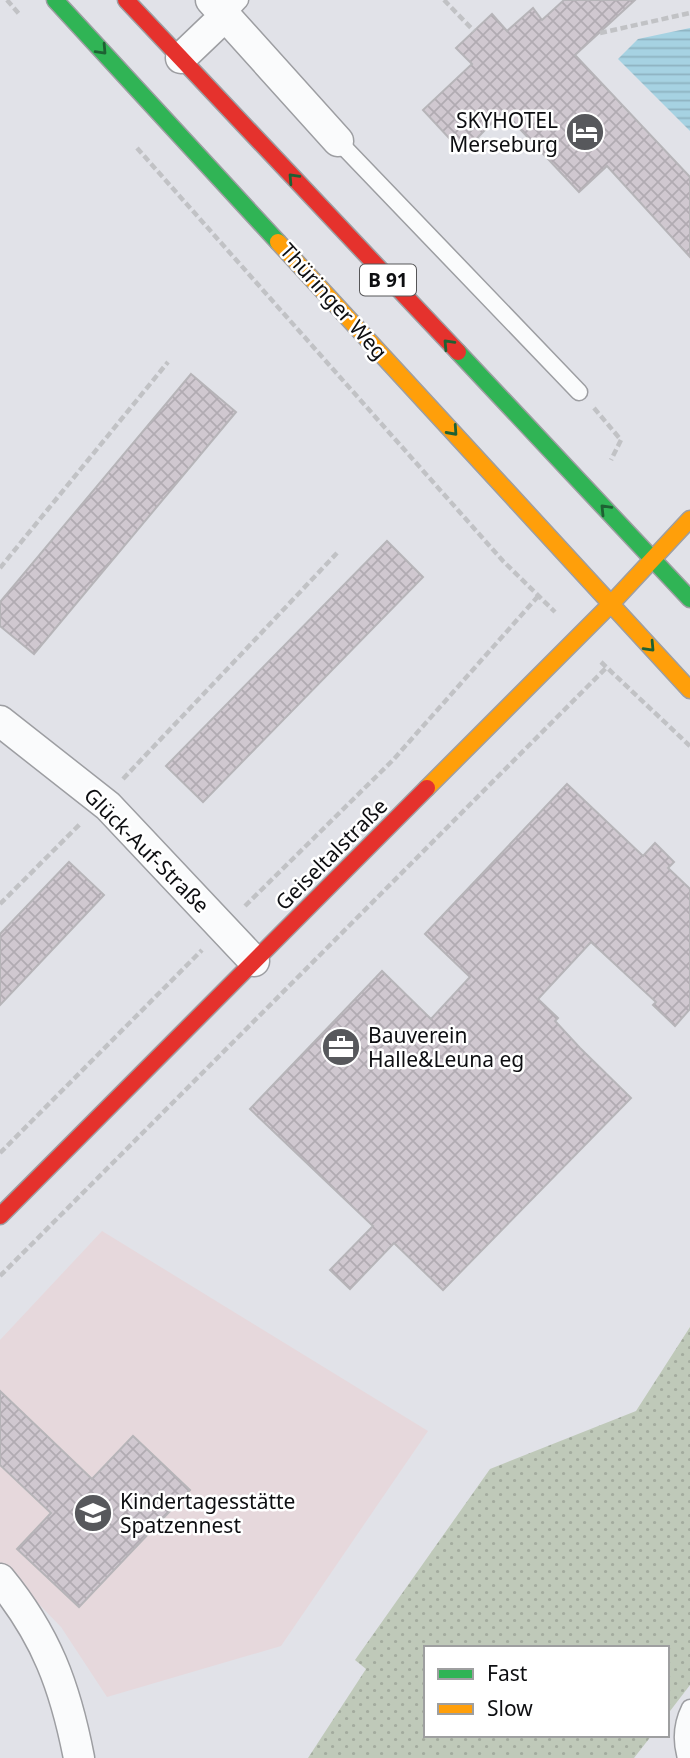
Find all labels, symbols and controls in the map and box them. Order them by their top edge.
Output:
one-way arrow [93,42,106,55]
place label: SKYHOTEL Merseburg [449,106,558,158]
hotel icon: SKYHOTEL Merseburg [564,111,606,153]
one-way arrow [288,173,301,186]
street label: Thüringer Weg [274,237,394,365]
road number: B 91 [360,264,416,296]
one-way arrow [444,339,457,352]
one-way arrow [445,423,458,436]
one-way arrow [600,504,613,517]
one-way arrow [642,639,655,652]
street label: Glück-Auf-Straße [78,781,216,919]
street label: Geiseltalstraße [269,792,393,916]
place label: Bauverein Halle&Leuna eg [368,1021,524,1073]
office icon: Bauverein Halle&Leuna eg [320,1026,362,1068]
place label: Kindertagesstätte Spatzennest [120,1487,295,1539]
school or university icon: Kindertagesstätte Spatzennest [72,1492,114,1534]
legend [424,1646,669,1737]
text: Fast [487,1659,528,1687]
text: Slow [487,1694,533,1722]

